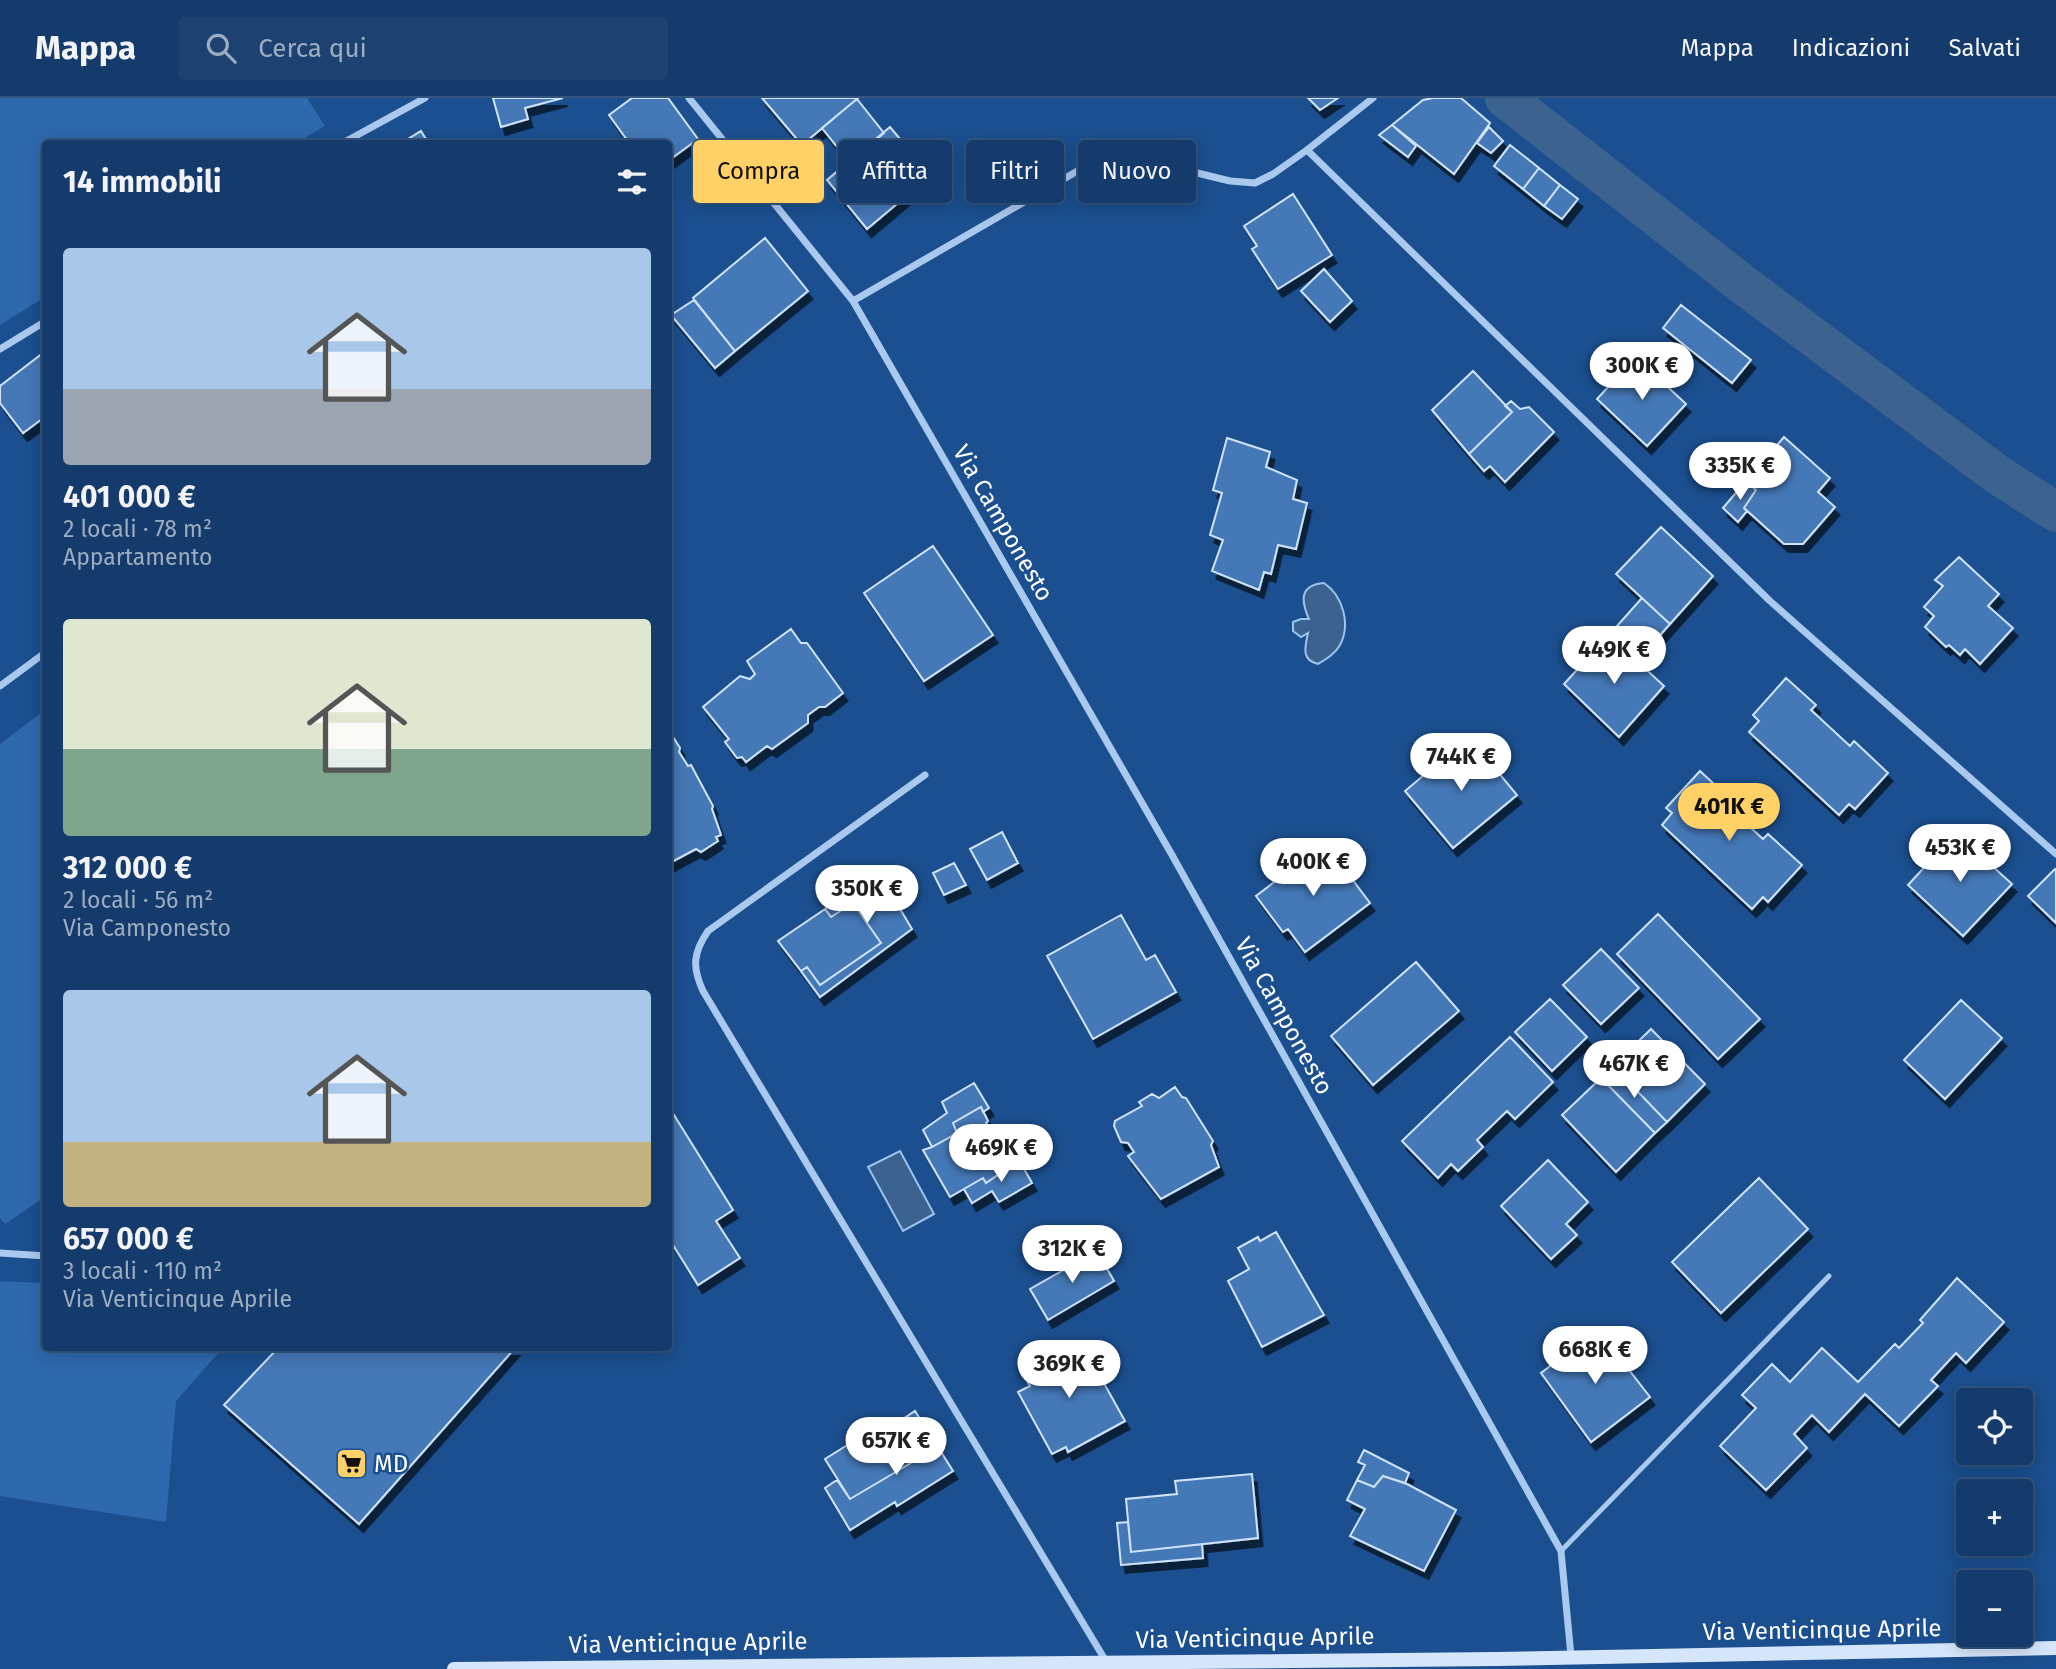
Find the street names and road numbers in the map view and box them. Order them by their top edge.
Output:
street label: Via Camponesto [947,440,1059,606]
street label: Via Camponesto [1229,933,1339,1099]
street label: Via Venticinque Aprile [1702,1614,1942,1646]
street label: Via Venticinque Aprile [1135,1622,1375,1654]
street label: Via Venticinque Aprile [568,1627,808,1659]

